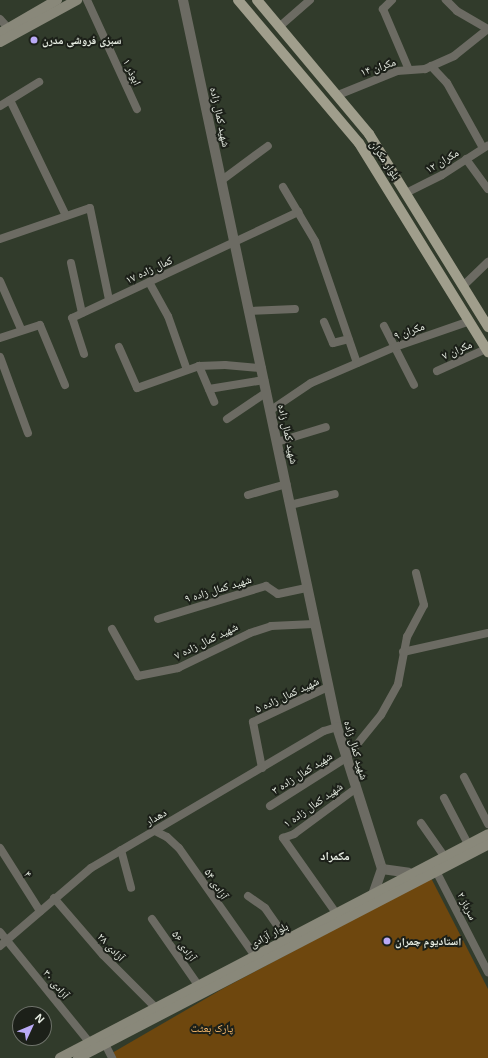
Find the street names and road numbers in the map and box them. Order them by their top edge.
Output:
street label: مکران ۱۴ [359,55,397,79]
street label: ابوذر ۱ [120,57,144,87]
street label: شهید کمال زاده [207,86,233,148]
street label: بلوار مکران [367,138,403,182]
street label: مکران ۱۲ [423,146,461,176]
street label: کمال زاده ۱۷ [123,253,175,287]
street label: مکران ۹ [392,319,426,343]
street label: مکران ۷ [440,338,474,362]
street label: شهید کمال زاده [275,403,301,465]
street label: شهید کمال زاده ۹ [183,573,253,605]
street label: شهید کمال زاده ۷ [172,620,240,662]
street label: شهید کمال زاده ۵ [253,674,321,716]
street label: شهید کمال زاده [341,719,371,781]
street label: شهید کمال زاده ۳ [269,749,335,797]
street label: شهید کمال زاده ۱ [281,780,345,830]
street label: دهدار [143,806,169,828]
street label: آزادی ۵۴ [201,866,231,902]
street label: ۴ [21,869,35,879]
street label: سرباز ۲ [454,890,480,922]
street label: بلوار آزادی [248,919,290,951]
street label: آزادی ۵۶ [169,928,199,964]
street label: آزادی ۲۸ [95,930,127,964]
street label: آزادی ۳۰ [40,967,72,1001]

